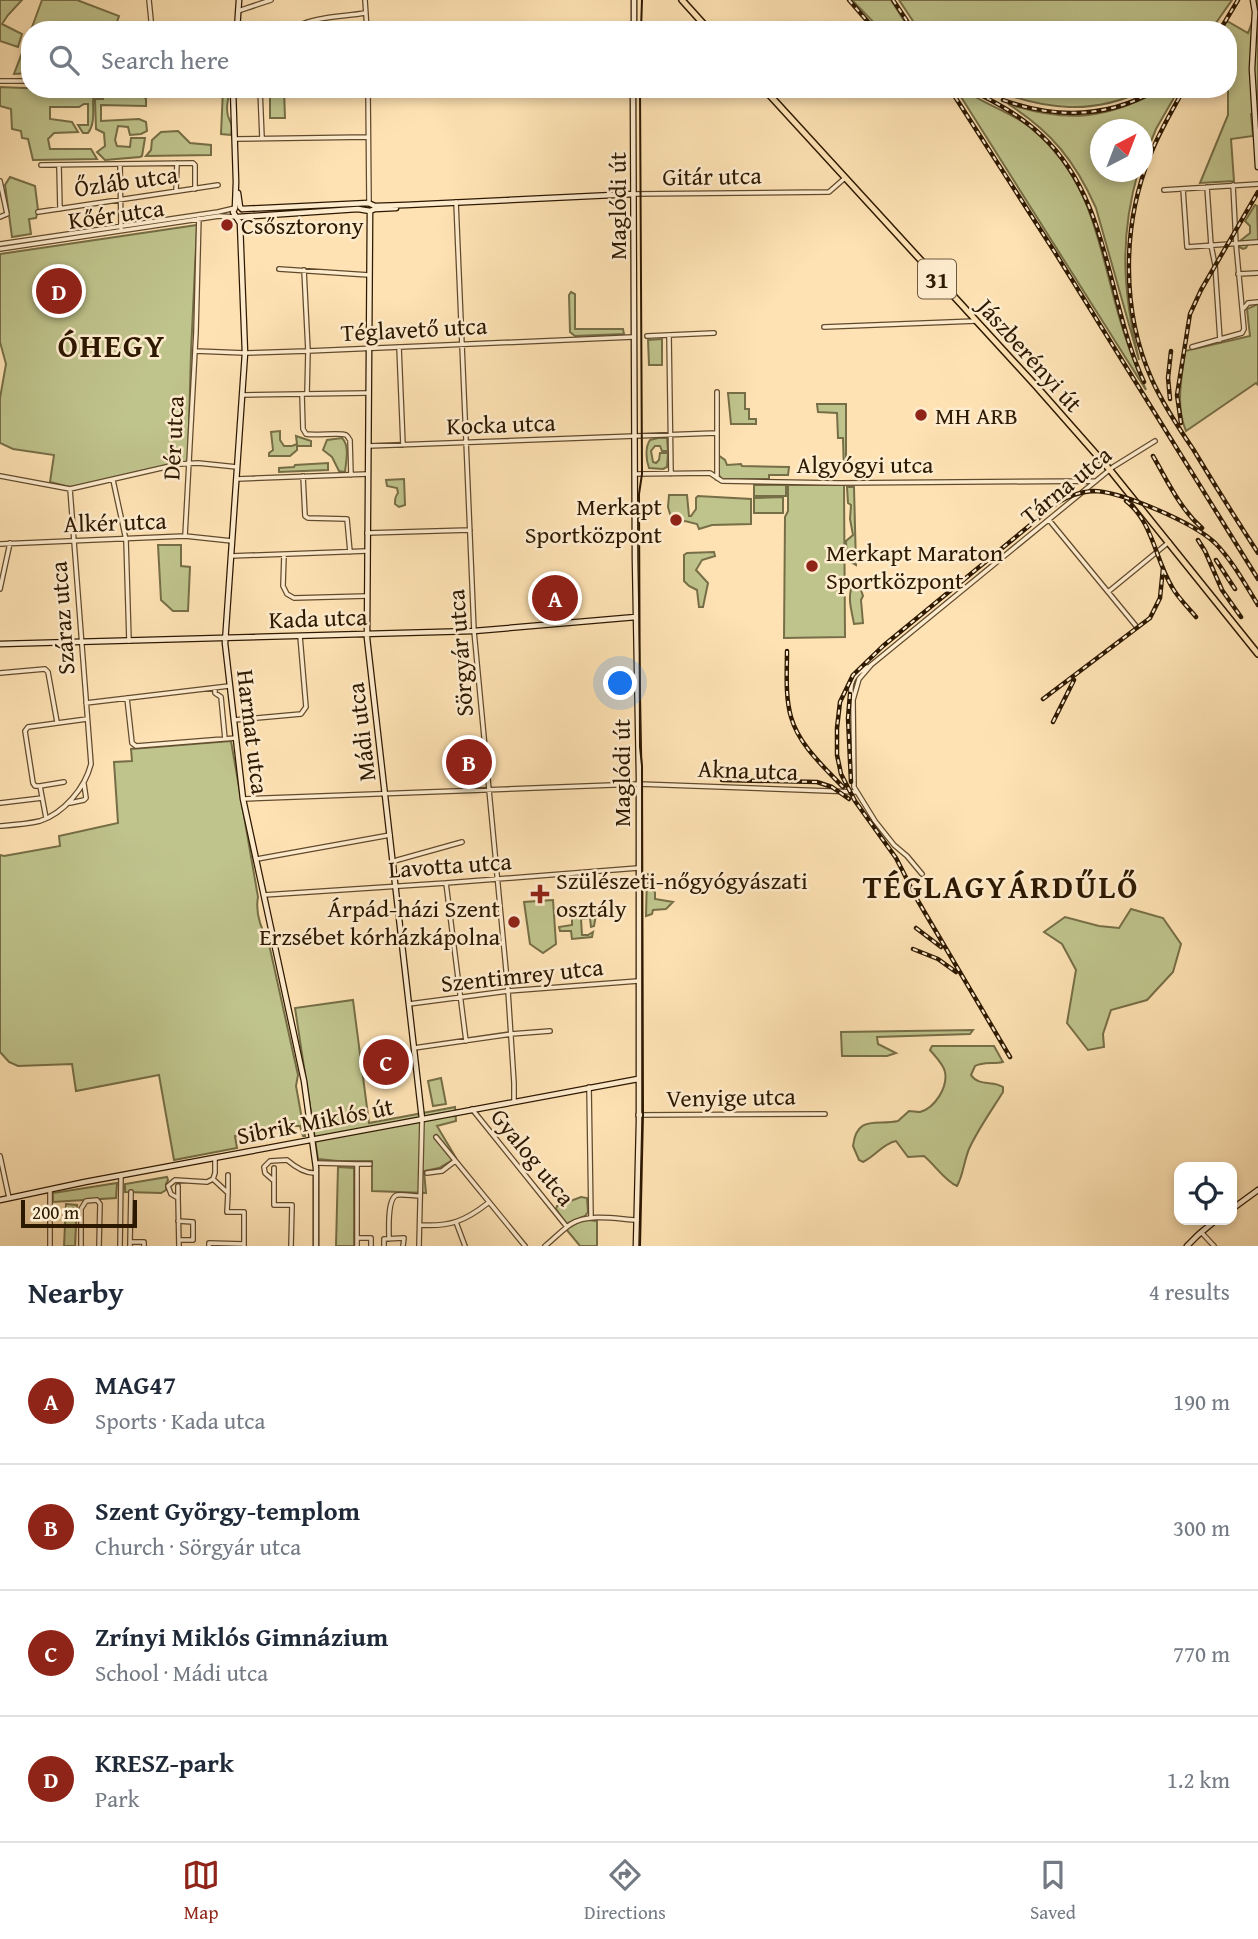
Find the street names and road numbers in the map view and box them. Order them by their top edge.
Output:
street label: Maglódi út [600,151,635,260]
street label: Őzláb utca [72,156,181,206]
street label: Gitár utca [662,158,763,194]
street label: Kőér utca [66,190,167,238]
road number: 31 [918,260,956,298]
street label: Jászberényi út [967,288,1091,420]
street label: Téglavető utca [340,308,489,350]
street label: Dér utca [153,394,193,481]
street label: Kocka utca [446,405,557,443]
street label: Tárna utca [1013,437,1120,533]
street label: Algyógyi utca [797,447,934,482]
street label: Alkér utca [63,503,168,541]
street label: Száraz utca [41,559,83,676]
street label: Sörgyár utca [438,587,482,718]
street label: Kada utca [268,599,368,637]
street label: Harmat utca [228,668,278,797]
street label: Mádi utca [338,680,384,783]
street label: Maglódi út [604,718,639,827]
street label: Akna utca [697,751,799,789]
street label: Lavotta utca [387,843,513,887]
street label: Szentimrey utca [439,949,606,1001]
street label: Venyige utca [666,1078,797,1116]
street label: Sibrik Miklós út [234,1089,397,1153]
street label: Gyalog utca [483,1101,584,1214]

